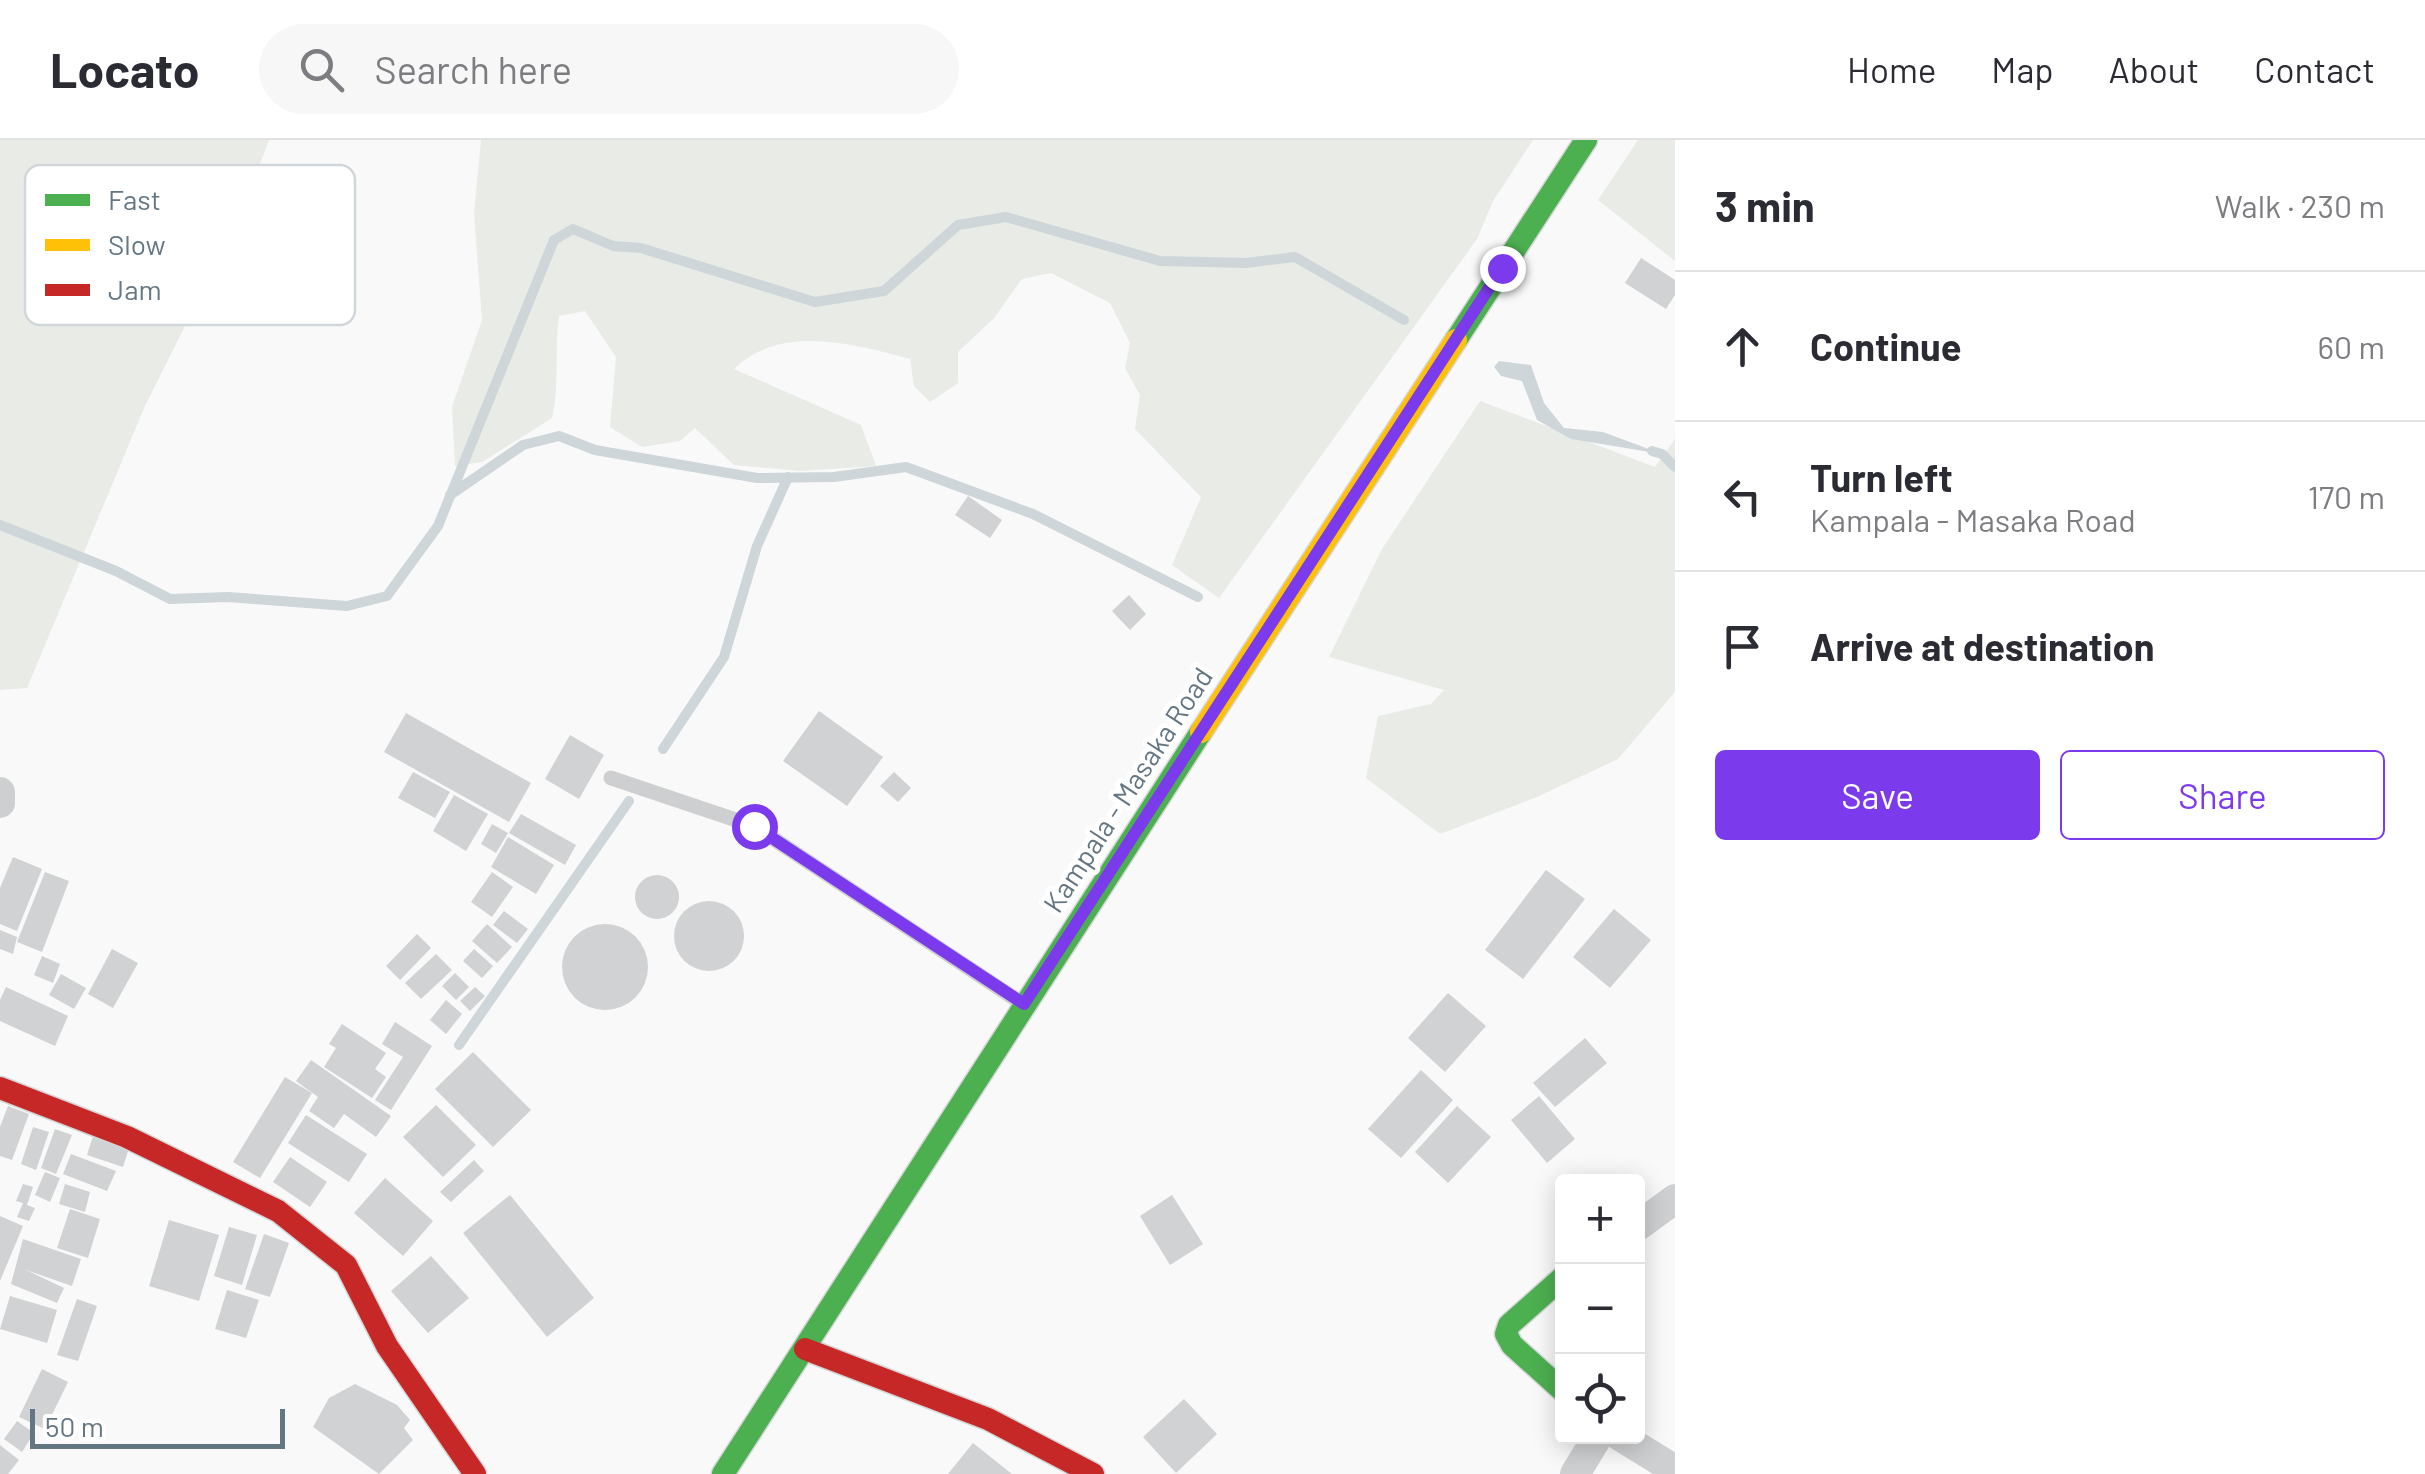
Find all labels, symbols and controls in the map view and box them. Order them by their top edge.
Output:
search box [259,24,959,114]
text: Locato [50,40,199,98]
icon: search [294,42,349,97]
text: Search here [374,46,572,92]
text: Home [1847,48,1936,90]
text: Map [1991,48,2054,90]
text: About [2109,48,2199,90]
text: Contact [2254,48,2375,90]
legend [25,165,355,325]
text: 3 min [1715,180,1815,230]
text: Fast [108,182,161,216]
text: Walk · 230 m [2215,186,2385,224]
text: Slow [108,227,166,261]
route end [1480,246,1526,292]
text: Jam [108,272,162,306]
icon: ahead [1715,319,1770,374]
text: Continue [1810,323,1961,369]
text: 60 m [2318,327,2385,365]
text: Turn left [1810,454,1953,500]
icon: left [1715,469,1770,524]
text: 170 m [2308,477,2385,515]
text: Kampala - Masaka Road [1810,500,2136,538]
icon: arrive [1715,619,1770,674]
text: Arrive at destination [1810,623,2155,669]
street label: Kampala - Masaka Road [1035,661,1219,918]
button: Save [1715,750,2040,840]
button: Share [2060,750,2385,840]
route start [732,804,778,850]
map controls [1555,1174,1645,1444]
button: + [1555,1174,1645,1264]
button: − [1555,1264,1645,1354]
button: locate [1555,1354,1645,1444]
scale bar [30,1404,285,1448]
text: 50 m [45,1409,104,1443]

